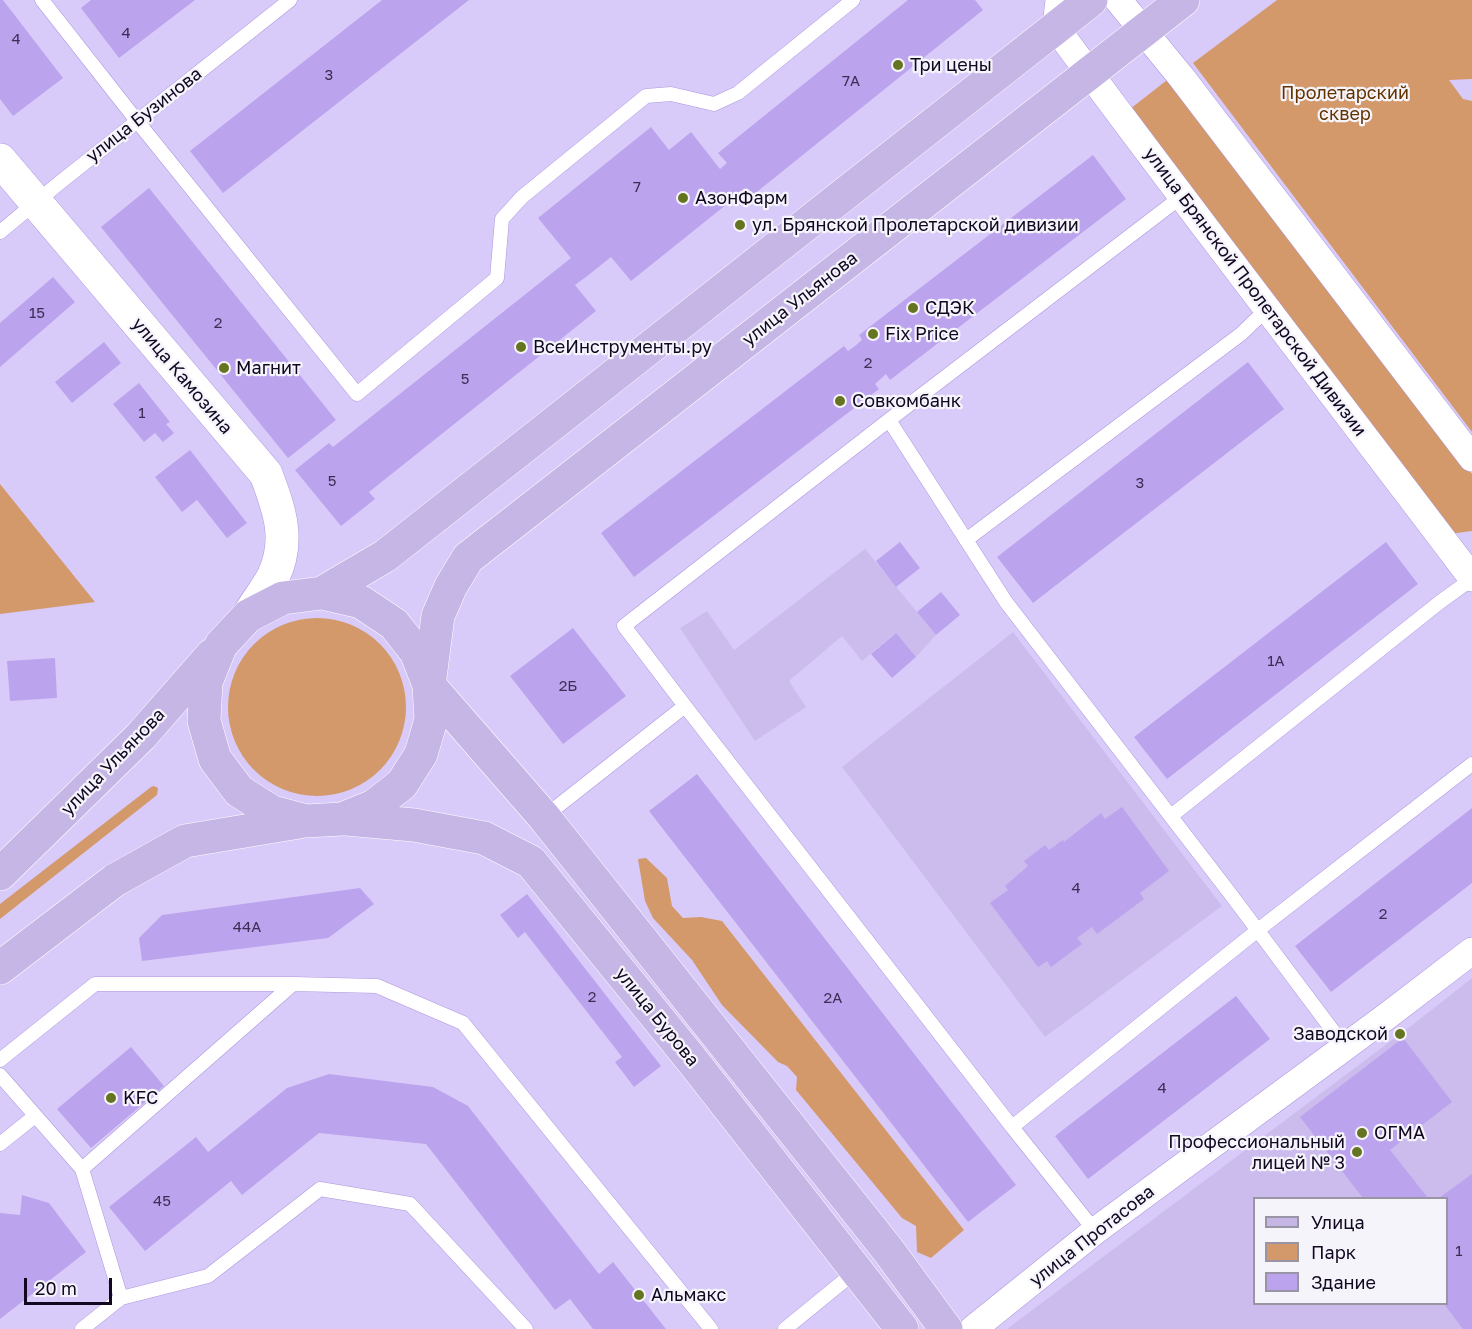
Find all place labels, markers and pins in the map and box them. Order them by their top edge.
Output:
place label: Три цены [910,54,992,76]
marker: Три цены [891,58,905,72]
place label: АзонФарм [695,187,788,209]
marker: АзонФарм [676,191,690,205]
place label: ул. Брянской Пролетарской дивизии [752,214,1079,236]
marker: ул. Брянской Пролетарской дивизии [733,218,747,232]
place label: СДЭК [925,297,974,319]
marker: СДЭК [906,301,920,315]
place label: Fix Price [885,323,959,345]
marker: Fix Price [866,327,880,341]
place label: ВсеИнструменты.ру [533,336,712,358]
marker: ВсеИнструменты.ру [514,340,528,354]
place label: Магнит [236,357,301,379]
marker: Магнит [217,361,231,375]
place label: Совкомбанк [852,390,961,412]
marker: Совкомбанк [833,394,847,408]
place label: Заводской [1293,1023,1388,1045]
marker: Заводской [1393,1027,1407,1041]
place label: KFC [123,1087,158,1109]
marker: KFC [104,1091,118,1105]
place label: ОГМА [1374,1122,1425,1144]
marker: ОГМА [1355,1126,1369,1140]
place label: Профессиональный лицей № 3 [1168,1131,1345,1174]
marker: Профессиональный лицей № 3 [1350,1145,1364,1159]
place label: Альмакс [651,1284,726,1306]
marker: Альмакс [632,1288,646,1302]

